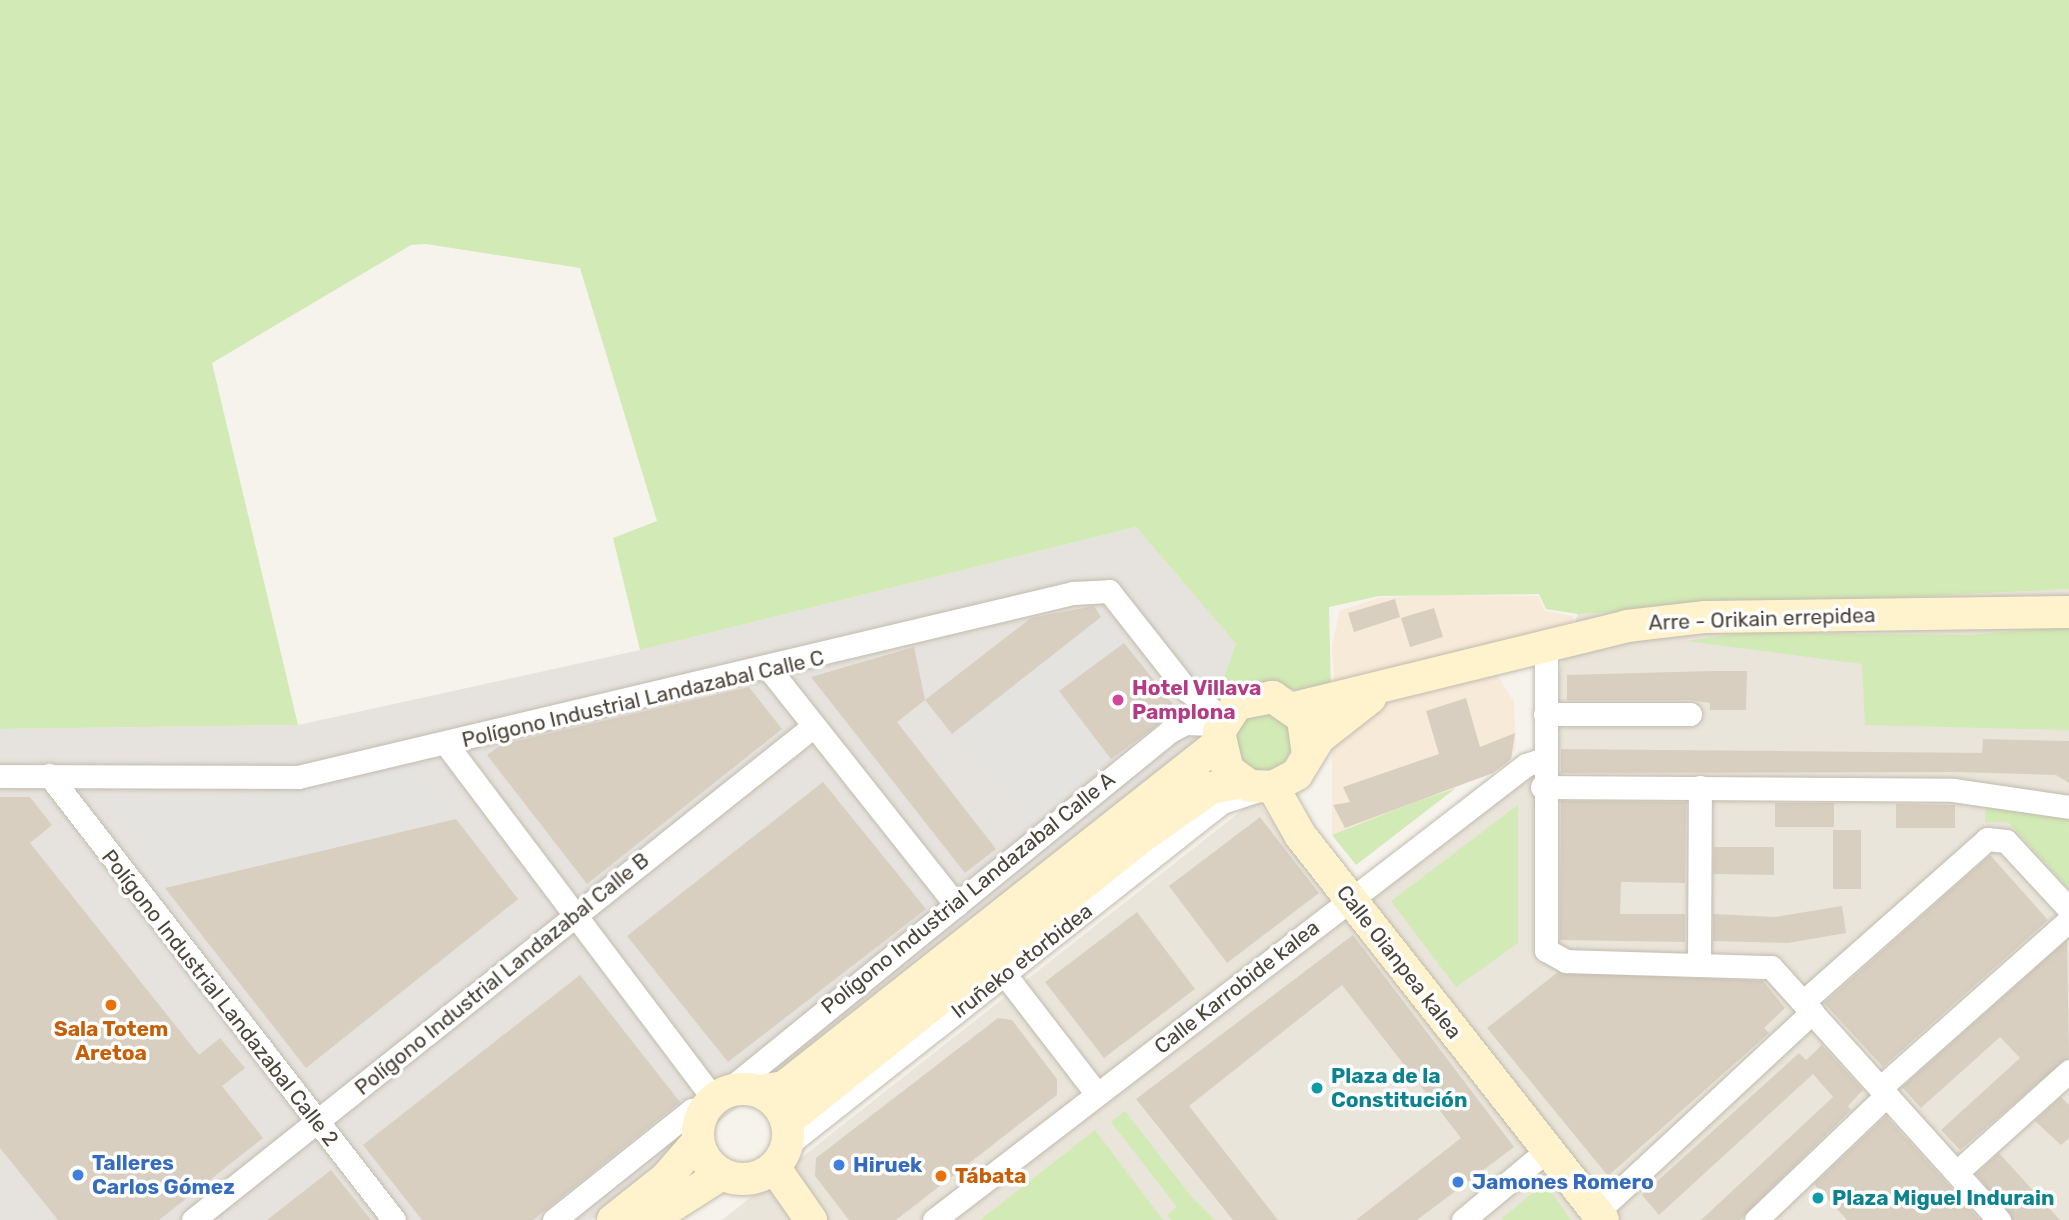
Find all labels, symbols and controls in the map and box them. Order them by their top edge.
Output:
street label: Arre - Orikain errepidea [1648,602,1876,636]
street label: Polígono Industrial Landazabal Calle C [459,645,827,753]
place label: Hotel Villava Pamplona [1132,675,1262,725]
marker: Hotel Villava Pamplona [1110,692,1126,708]
street label: Polígono Industrial Landazabal Calle A [816,766,1120,1020]
street label: Polígono Industrial Landazabal Calle 2 [96,845,344,1151]
street label: Polígono Industrial Landazabal Calle B [350,847,654,1101]
street label: Calle Oianpea kalea [1331,880,1467,1044]
street label: Iruñeko etorbidea [947,898,1097,1024]
street label: Calle Karrobide kalea [1150,915,1324,1059]
marker: Sala Totem Aretoa [103,997,119,1013]
place label: Sala Totem Aretoa [54,1016,168,1066]
place label: Plaza de la Constitución [1331,1063,1467,1113]
marker: Plaza de la Constitución [1309,1080,1325,1096]
place label: Talleres Carlos Gómez [92,1150,235,1200]
place label: Hiruek [853,1152,922,1178]
marker: Hiruek [831,1157,847,1173]
place label: Tábata [955,1163,1027,1189]
marker: Talleres Carlos Gómez [70,1167,86,1183]
marker: Tábata [933,1168,949,1184]
place label: Jamones Romero [1472,1169,1654,1195]
marker: Jamones Romero [1450,1174,1466,1190]
place label: Plaza Miguel Indurain [1832,1185,2054,1211]
marker: Plaza Miguel Indurain [1810,1190,1826,1206]

